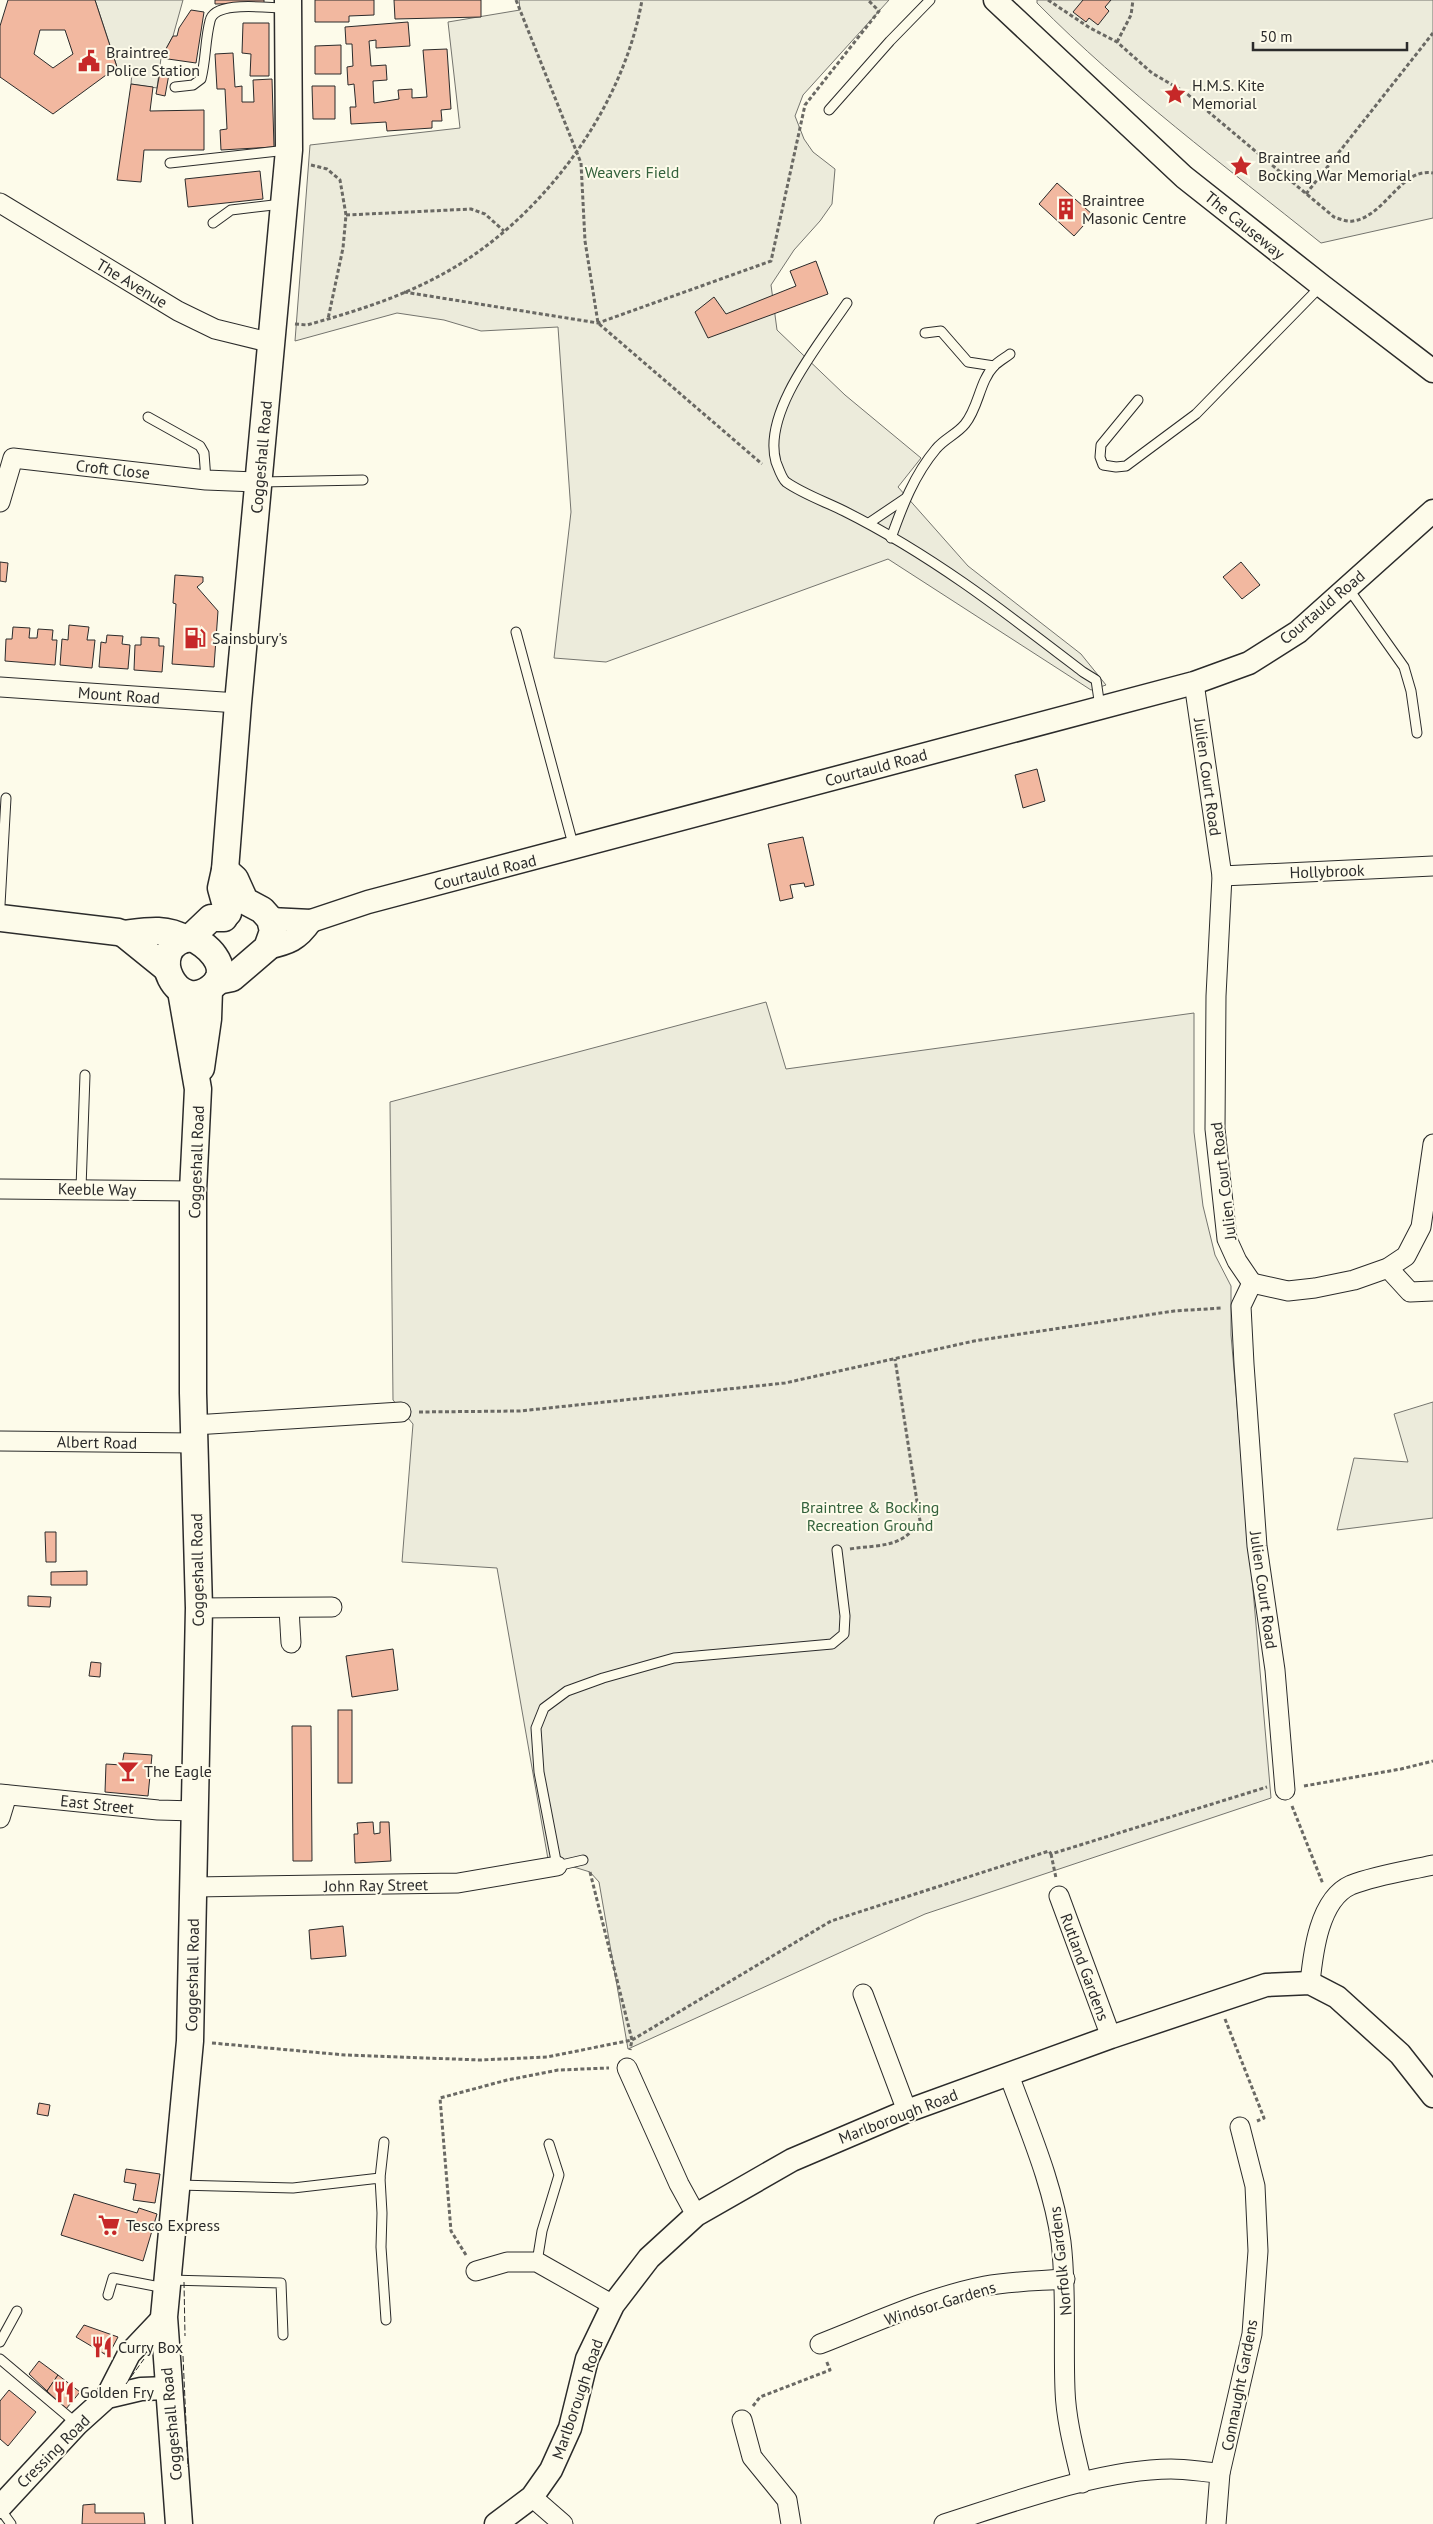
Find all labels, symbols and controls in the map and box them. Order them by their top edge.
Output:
scale bar [1253,20,1407,52]
text: 50 m [1260,27,1293,46]
place label: Braintree Police Station [106,42,200,80]
public building icon: Braintree Police Station [76,48,102,74]
place label: H.M.S. Kite Memorial [1192,75,1265,113]
place icon: H.M.S. Kite Memorial [1162,81,1188,107]
place label: Braintree and Bocking War Memorial [1258,147,1412,185]
place icon: Braintree and Bocking War Memorial [1228,153,1254,179]
park label: Weavers Field [585,162,679,182]
street label: The Causeway [1201,187,1290,264]
place label: Braintree Masonic Centre [1082,190,1187,228]
building icon: Braintree Masonic Centre [1053,196,1079,222]
street label: The Avenue [93,254,171,312]
street label: Coggeshall Road [246,400,276,514]
street label: Croft Close [75,455,151,483]
street label: Courtauld Road [1275,566,1369,648]
fuel station icon: Sainsbury's [182,625,208,651]
place label: Sainsbury's [212,628,288,648]
street label: Mount Road [77,682,161,708]
street label: Julien Court Road [1190,716,1226,837]
street label: Courtauld Road [823,744,929,790]
street label: Courtauld Road [432,850,538,894]
street label: Hollybrook [1289,860,1365,882]
street label: Coggeshall Road [184,1105,208,1219]
street label: Julien Court Road [1206,1121,1240,1242]
street label: Keeble Way [58,1178,137,1200]
street label: Albert Road [57,1431,137,1453]
park label: Braintree & Bocking Recreation Ground [801,1497,939,1535]
street label: Coggeshall Road [186,1513,208,1627]
street label: Julien Court Road [1246,1529,1282,1650]
bar icon: The Eagle [115,1758,141,1784]
place label: The Eagle [144,1761,212,1781]
street label: East Street [59,1790,135,1818]
street label: John Ray Street [323,1874,429,1896]
street label: Rutland Gardens [1056,1910,1114,2024]
street label: Coggeshall Road [181,1918,203,2032]
street label: Marlborough Road [836,2084,960,2148]
street label: Norfolk Gardens [1044,2205,1076,2317]
supermarket icon: Tesco Express [96,2212,122,2238]
place label: Tesco Express [126,2215,220,2235]
street label: Windsor Gardens [882,2277,998,2329]
street label: Connaught Gardens [1216,2317,1262,2453]
restaurant icon: Curry Box [89,2334,115,2360]
street label: Marlborough Road [547,2336,607,2462]
place label: Curry Box [118,2337,183,2357]
street label: Coggeshall Road [156,2367,186,2481]
restaurant icon: Golden Fry [51,2379,77,2405]
place label: Golden Fry [80,2382,155,2402]
street label: Cressing Road [12,2410,94,2492]

